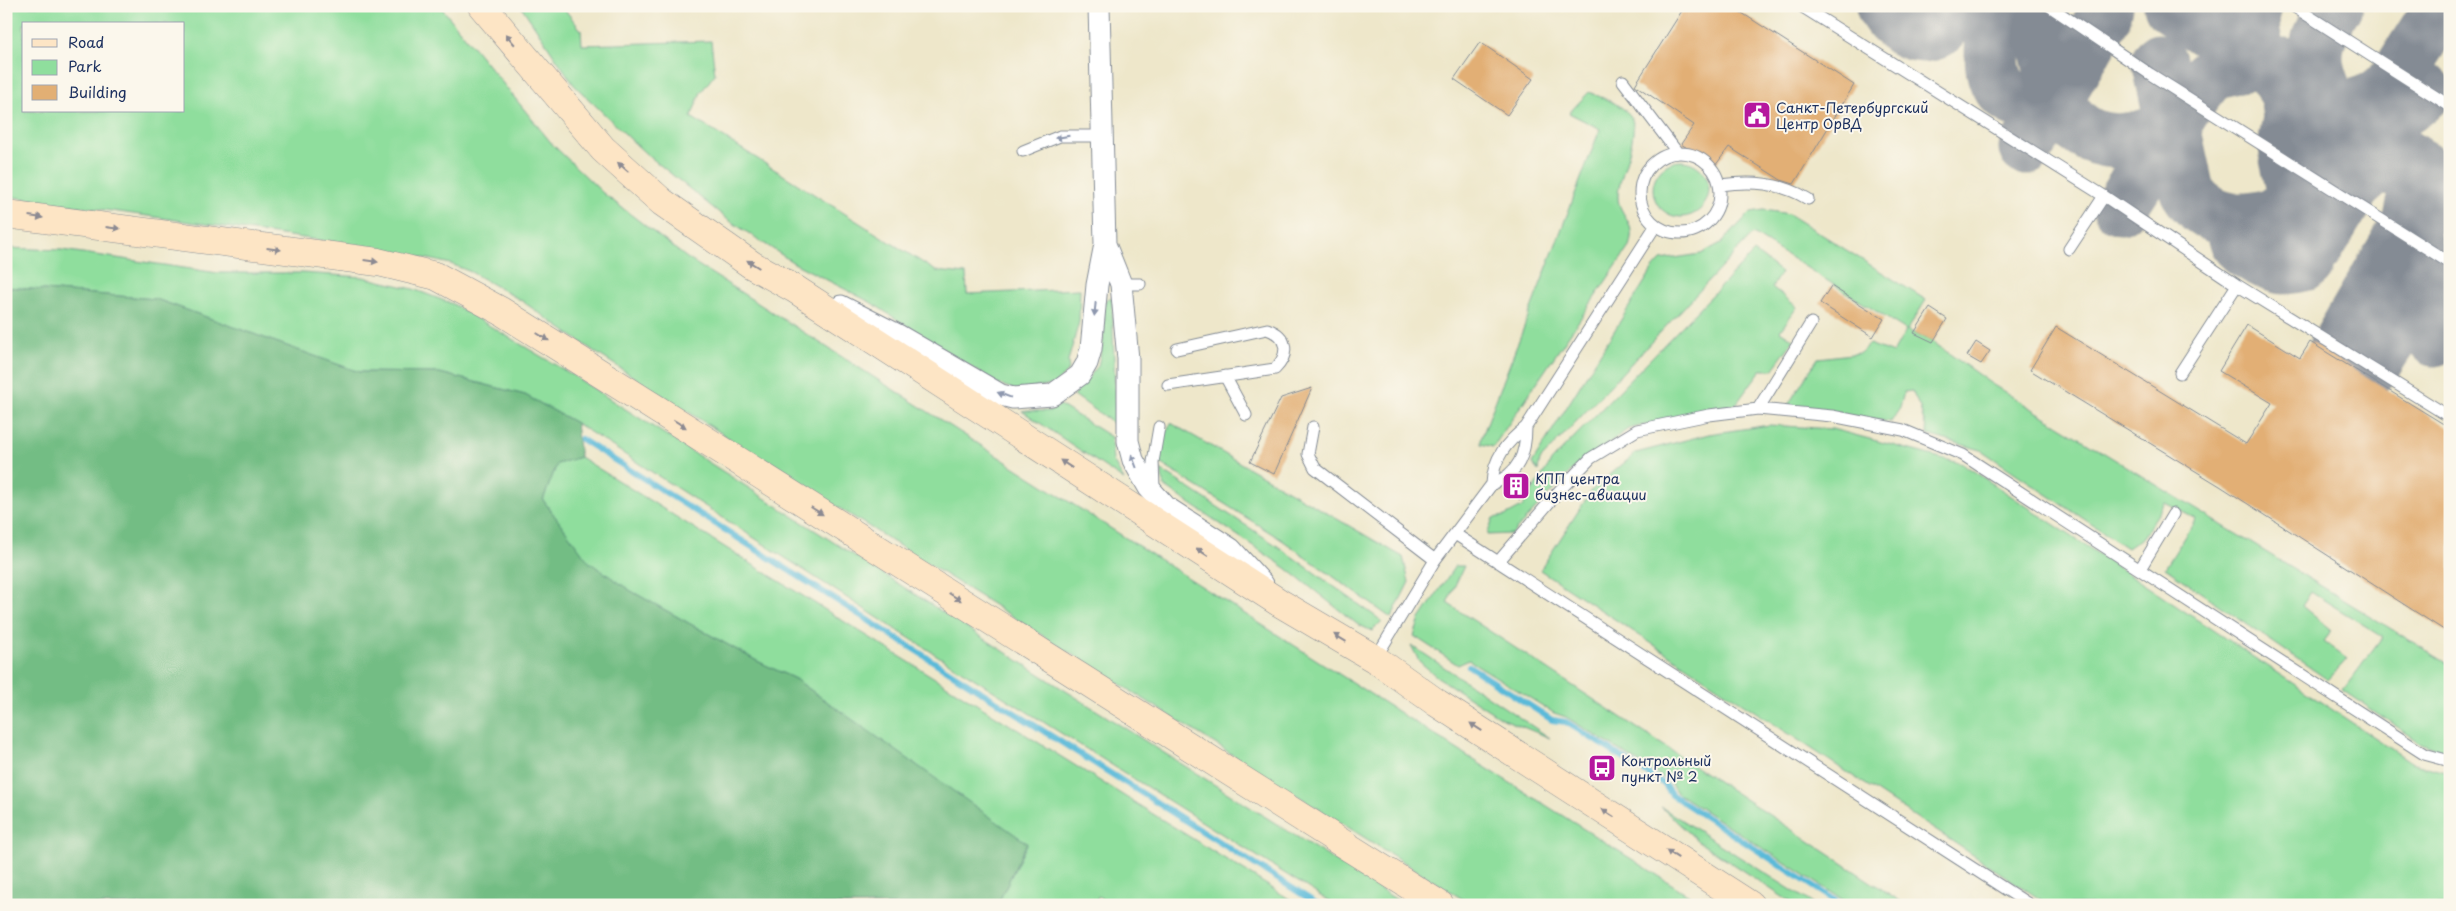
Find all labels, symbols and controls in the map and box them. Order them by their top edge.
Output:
legend [22,22,185,112]
text: Road [68,30,104,53]
one-way arrow [504,33,516,45]
text: Park [68,54,102,77]
text: Building [68,80,127,103]
place label: Санкт-Петербургский Центр ОрВД [1776,97,1928,134]
public building icon: Санкт-Петербургский Центр ОрВД [1742,100,1772,130]
one-way arrow [1053,134,1069,142]
one-way arrow [617,162,629,173]
one-way arrow [28,214,44,222]
one-way arrow [106,224,122,232]
one-way arrow [267,245,283,253]
one-way arrow [363,257,379,265]
one-way arrow [746,260,760,269]
one-way arrow [1091,302,1099,318]
one-way arrow [536,332,549,341]
one-way arrow [996,391,1011,399]
one-way arrow [673,419,687,428]
one-way arrow [1130,453,1138,468]
one-way arrow [1059,459,1073,469]
place label: КПП центра бизнес-авиации [1535,468,1647,505]
building icon: КПП центра бизнес-авиации [1501,471,1531,501]
one-way arrow [811,506,824,515]
one-way arrow [1196,548,1209,557]
one-way arrow [948,593,961,602]
one-way arrow [1334,634,1347,643]
one-way arrow [1469,723,1483,732]
place label: Контрольный пункт № 2 [1621,750,1711,787]
bus stop icon: Контрольный пункт № 2 [1587,753,1617,783]
one-way arrow [1601,808,1615,817]
one-way arrow [1665,849,1679,859]

